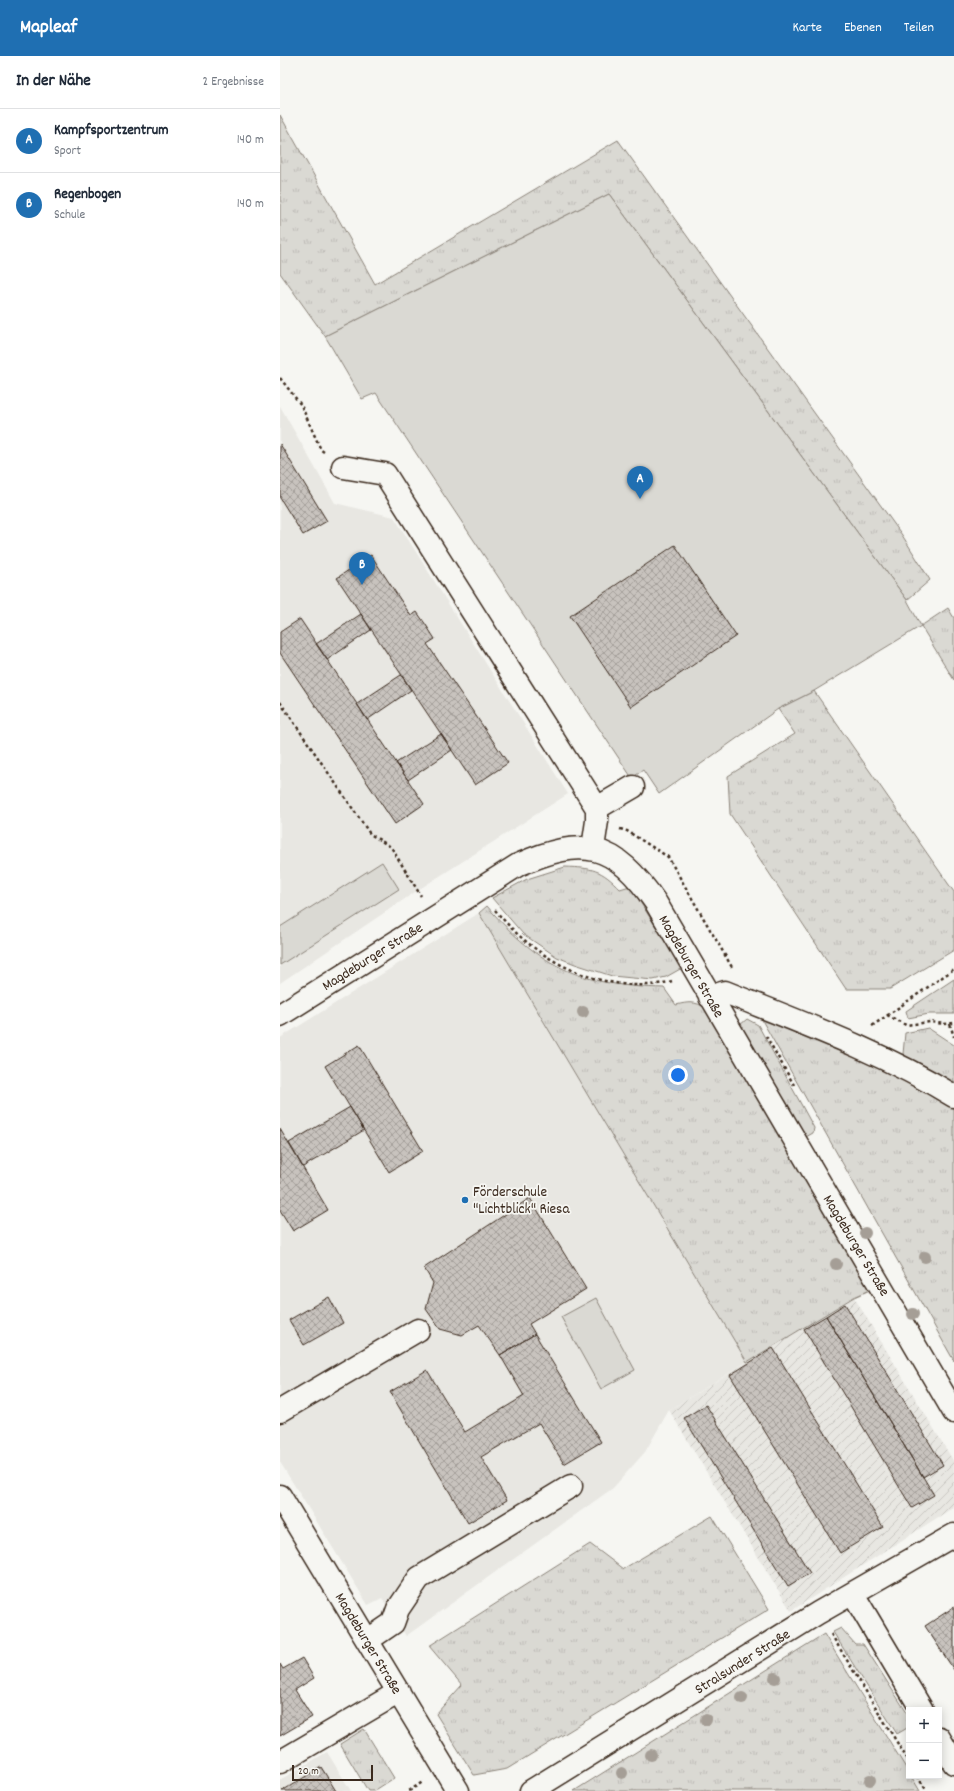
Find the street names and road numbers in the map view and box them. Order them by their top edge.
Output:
street label: Magdeburger Straße [652,912,729,1023]
street label: Magdeburger Straße [318,918,428,998]
street label: Magdeburger Straße [816,1191,895,1301]
street label: Magdeburger Straße [328,1589,407,1699]
street label: Stralsunder Straße [691,1624,795,1701]

